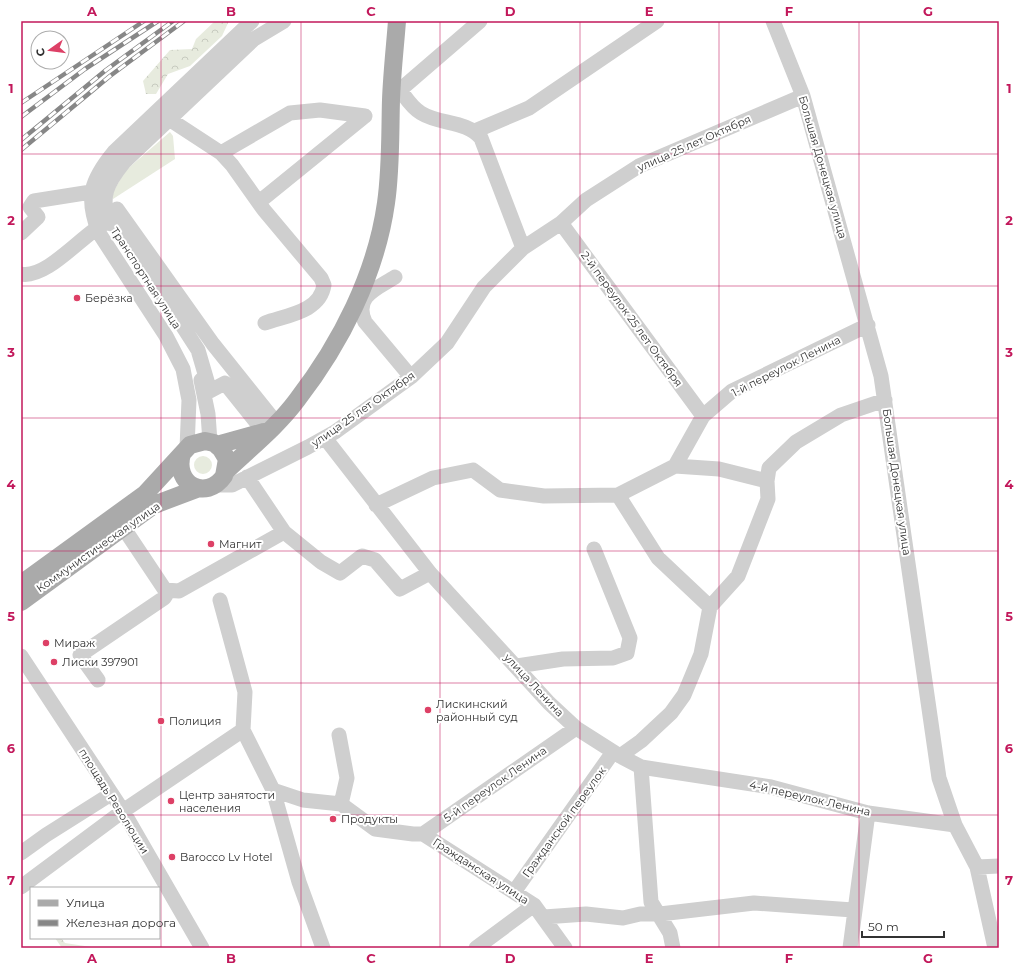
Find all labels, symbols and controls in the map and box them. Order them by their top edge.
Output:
text: A [86,3,98,19]
text: B [226,3,236,19]
text: C [366,3,376,19]
text: D [505,3,516,19]
text: E [645,3,654,19]
text: F [785,3,793,19]
text: G [923,3,933,19]
north arrow [30,30,70,70]
text: С [33,47,48,58]
text: 1 [8,80,14,96]
text: 1 [1006,80,1012,96]
street label: Большая Донецкая улица [796,94,850,240]
street label: улица 25 лет Октября [634,112,753,175]
text: 2 [7,212,15,228]
text: 2 [1005,212,1013,228]
street label: Транспортная улица [108,224,184,332]
street label: 2-й переулок 25 лет Октября [578,249,686,389]
place label: Берёзка [85,291,133,305]
marker: Берёзка [72,293,82,303]
street label: 1-й переулок Ленина [729,332,843,400]
text: 3 [6,344,15,360]
text: 3 [1004,344,1013,360]
street label: улица 25 лет Октября [308,368,417,451]
street label: Большая Донецкая улица [880,408,914,556]
text: 4 [7,476,16,492]
text: 4 [1005,476,1014,492]
street label: Коммунистическая улица [33,499,163,595]
place label: Магнит [219,537,262,551]
marker: Магнит [206,539,216,549]
text: 5 [7,608,15,624]
text: 5 [1005,608,1013,624]
place label: Мираж [54,636,95,650]
marker: Мираж [41,638,51,648]
street label: улица Ленина [500,650,567,720]
place label: Лиски 397901 [62,655,139,669]
marker: Лиски 397901 [49,657,59,667]
place label: Лискинский районный суд [436,697,518,724]
marker: Лискинский районный суд [423,705,433,715]
place label: Полиция [169,714,221,728]
marker: Полиция [156,716,166,726]
text: 6 [7,740,16,756]
text: 6 [1005,740,1014,756]
street label: 5-й переулок Ленина [441,743,549,825]
street label: площадь Революции [76,746,152,856]
street label: Гражданской переулок [519,763,609,880]
street label: 4-й переулок Ленина [748,777,872,819]
place label: Центр занятости населения [179,788,275,815]
marker: Центр занятости населения [166,796,176,806]
place label: Продукты [341,812,398,826]
marker: Продукты [328,814,338,824]
street label: Гражданская улица [430,835,532,907]
place label: Barocco Lv Hotel [180,850,273,864]
marker: Barocco Lv Hotel [167,852,177,862]
text: 7 [7,872,15,888]
text: 7 [1005,872,1013,888]
legend [30,887,160,939]
text: Улица [66,895,105,910]
scale bar [862,913,944,939]
text: Железная дорога [66,915,176,930]
text: 50 m [868,919,899,934]
text: A [86,950,98,966]
text: B [226,950,236,966]
text: C [366,950,376,966]
text: D [505,950,516,966]
text: E [645,950,654,966]
text: F [785,950,793,966]
text: G [923,950,933,966]

